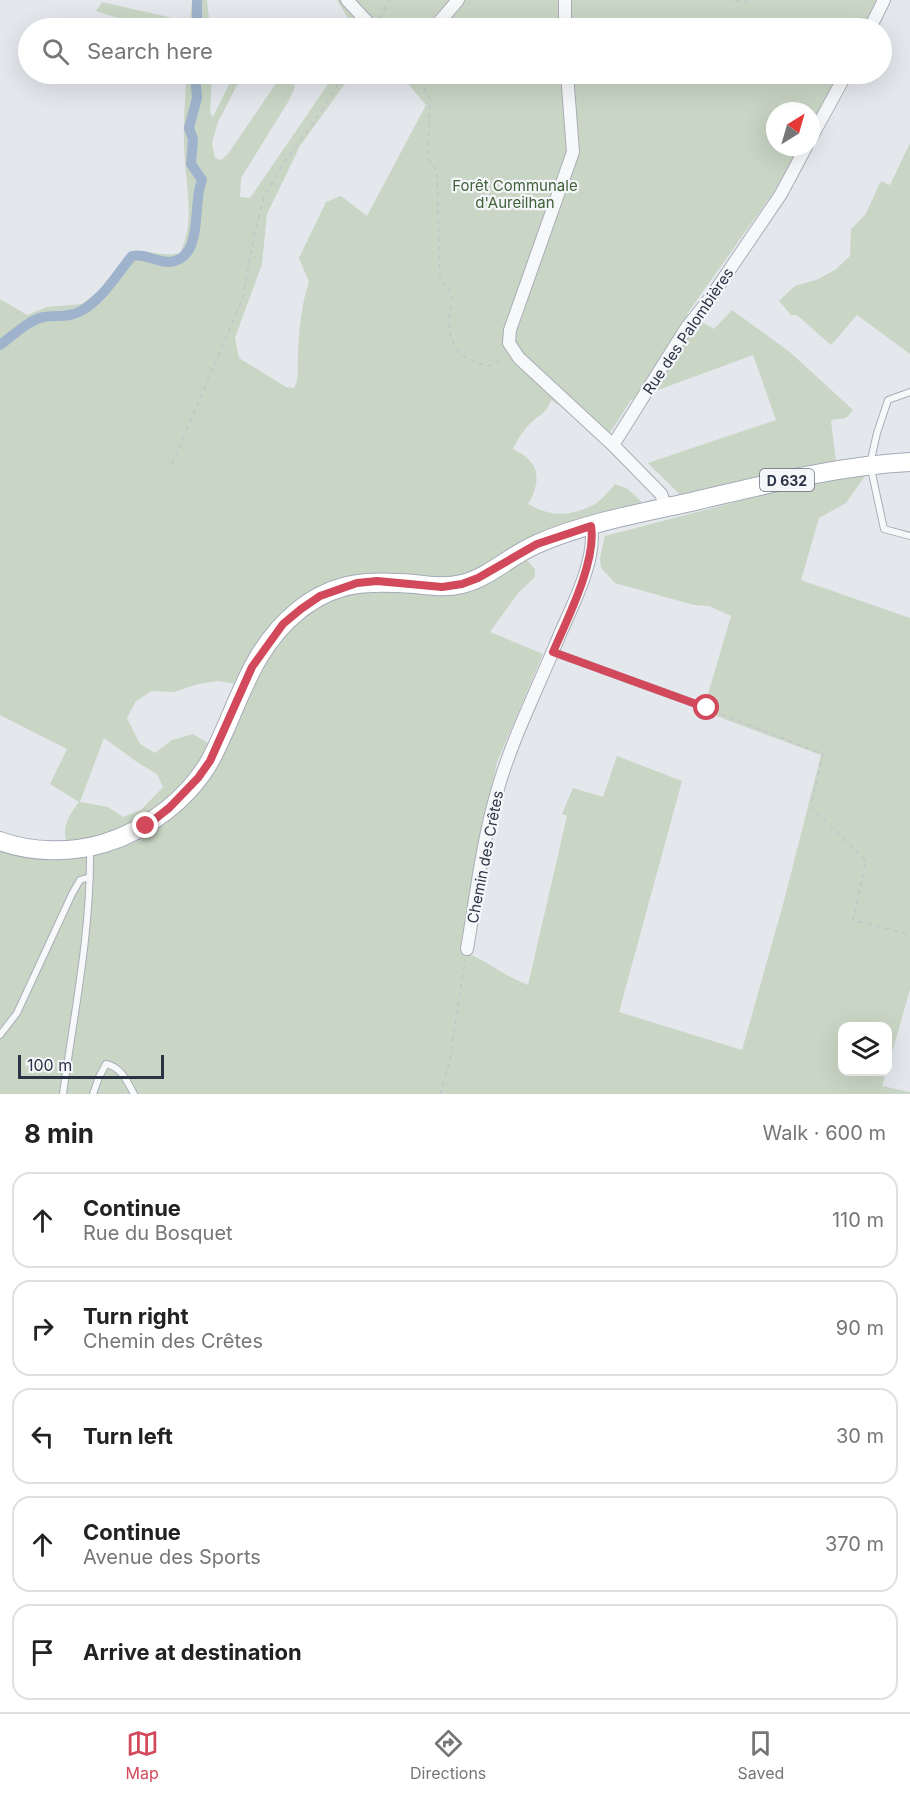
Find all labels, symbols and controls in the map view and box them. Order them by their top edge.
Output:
search box [18,18,892,84]
icon: search [39,35,72,68]
text: Search here [87,38,213,64]
north arrow [766,102,820,156]
park label: Forêt Communale d'Aureilhan [452,176,578,212]
street label: Rue des Palombières [638,264,738,398]
road number: D 632 [760,469,814,491]
route start [693,694,719,720]
street label: Chemin des Crêtes [463,789,507,925]
route end [132,812,158,838]
map controls [838,1022,892,1076]
button: layers [838,1022,892,1076]
scale bar [18,1052,164,1080]
text: 100 m [27,1055,72,1075]
text: 8 min [24,1118,94,1149]
text: Walk · 600 m [762,1121,886,1145]
text: Continue [83,1195,181,1221]
icon: ahead [26,1204,59,1237]
text: 110 m [832,1208,884,1232]
text: Rue du Bosquet [83,1221,233,1245]
text: Turn right [83,1303,189,1329]
icon: right [26,1312,59,1345]
text: 90 m [836,1316,884,1340]
text: Chemin des Crêtes [83,1329,263,1353]
icon: left [26,1420,59,1453]
text: Turn left [83,1423,173,1449]
text: 30 m [836,1424,884,1448]
text: Continue [83,1519,181,1545]
icon: ahead [26,1528,59,1561]
text: 370 m [825,1532,884,1556]
text: Avenue des Sports [83,1545,261,1569]
icon: arrive [26,1636,59,1669]
text: Arrive at destination [83,1639,302,1665]
tab: Map [126,1727,159,1783]
tab: Directions [410,1727,486,1783]
tab: Saved [738,1727,784,1783]

